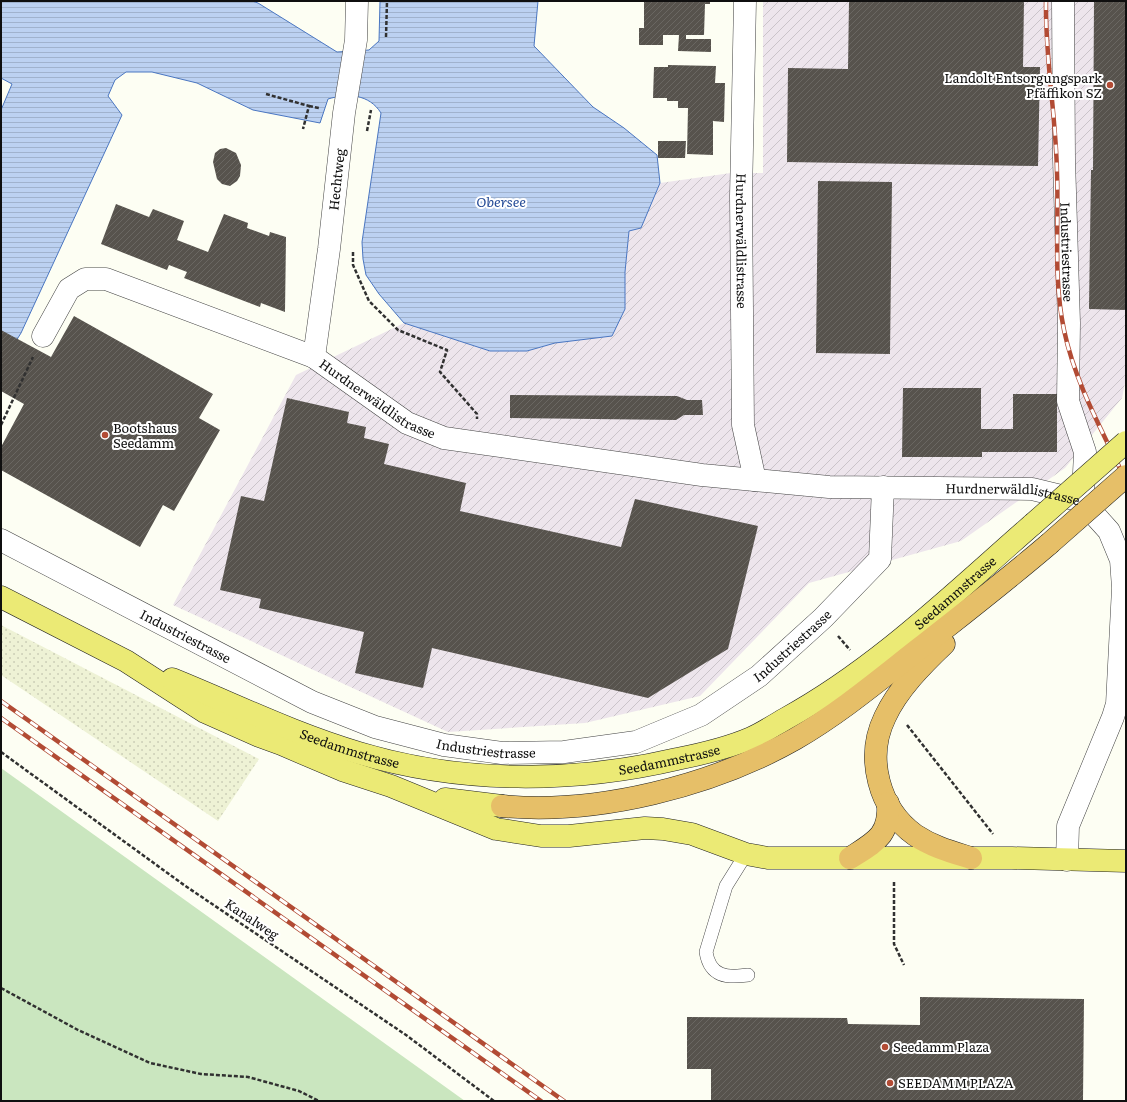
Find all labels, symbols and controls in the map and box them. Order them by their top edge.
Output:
place label: Landolt Entsorgungspark Pfäffikon SZ [944,68,1103,102]
marker: Landolt Entsorgungspark Pfäffikon SZ [1105,80,1115,90]
street label: Hechtweg [323,147,349,211]
street label: Hurdnerwäldlistrasse [732,173,752,309]
water label: Obersee [476,191,526,211]
street label: Industriestrasse [1056,202,1078,302]
street label: Hurdnerwäldlistrasse [316,354,439,443]
place label: Bootshaus Seedamm [113,418,177,452]
marker: Bootshaus Seedamm [100,430,110,440]
street label: Hurdnerwäldlistrasse [945,478,1082,509]
street label: Seedammstrasse [910,551,1000,634]
street label: Industriestrasse [137,604,235,667]
street label: Industriestrasse [749,605,835,686]
street label: Seedammstrasse [297,724,402,772]
street label: Industriestrasse [434,733,536,762]
street label: Seedammstrasse [617,739,722,779]
street label: Kanalweg [222,894,284,944]
place label: Seedamm Plaza [893,1037,989,1056]
marker: Seedamm Plaza [880,1042,890,1052]
place label: SEEDAMM PLAZA [898,1073,1014,1092]
marker: SEEDAMM PLAZA [885,1078,895,1088]

